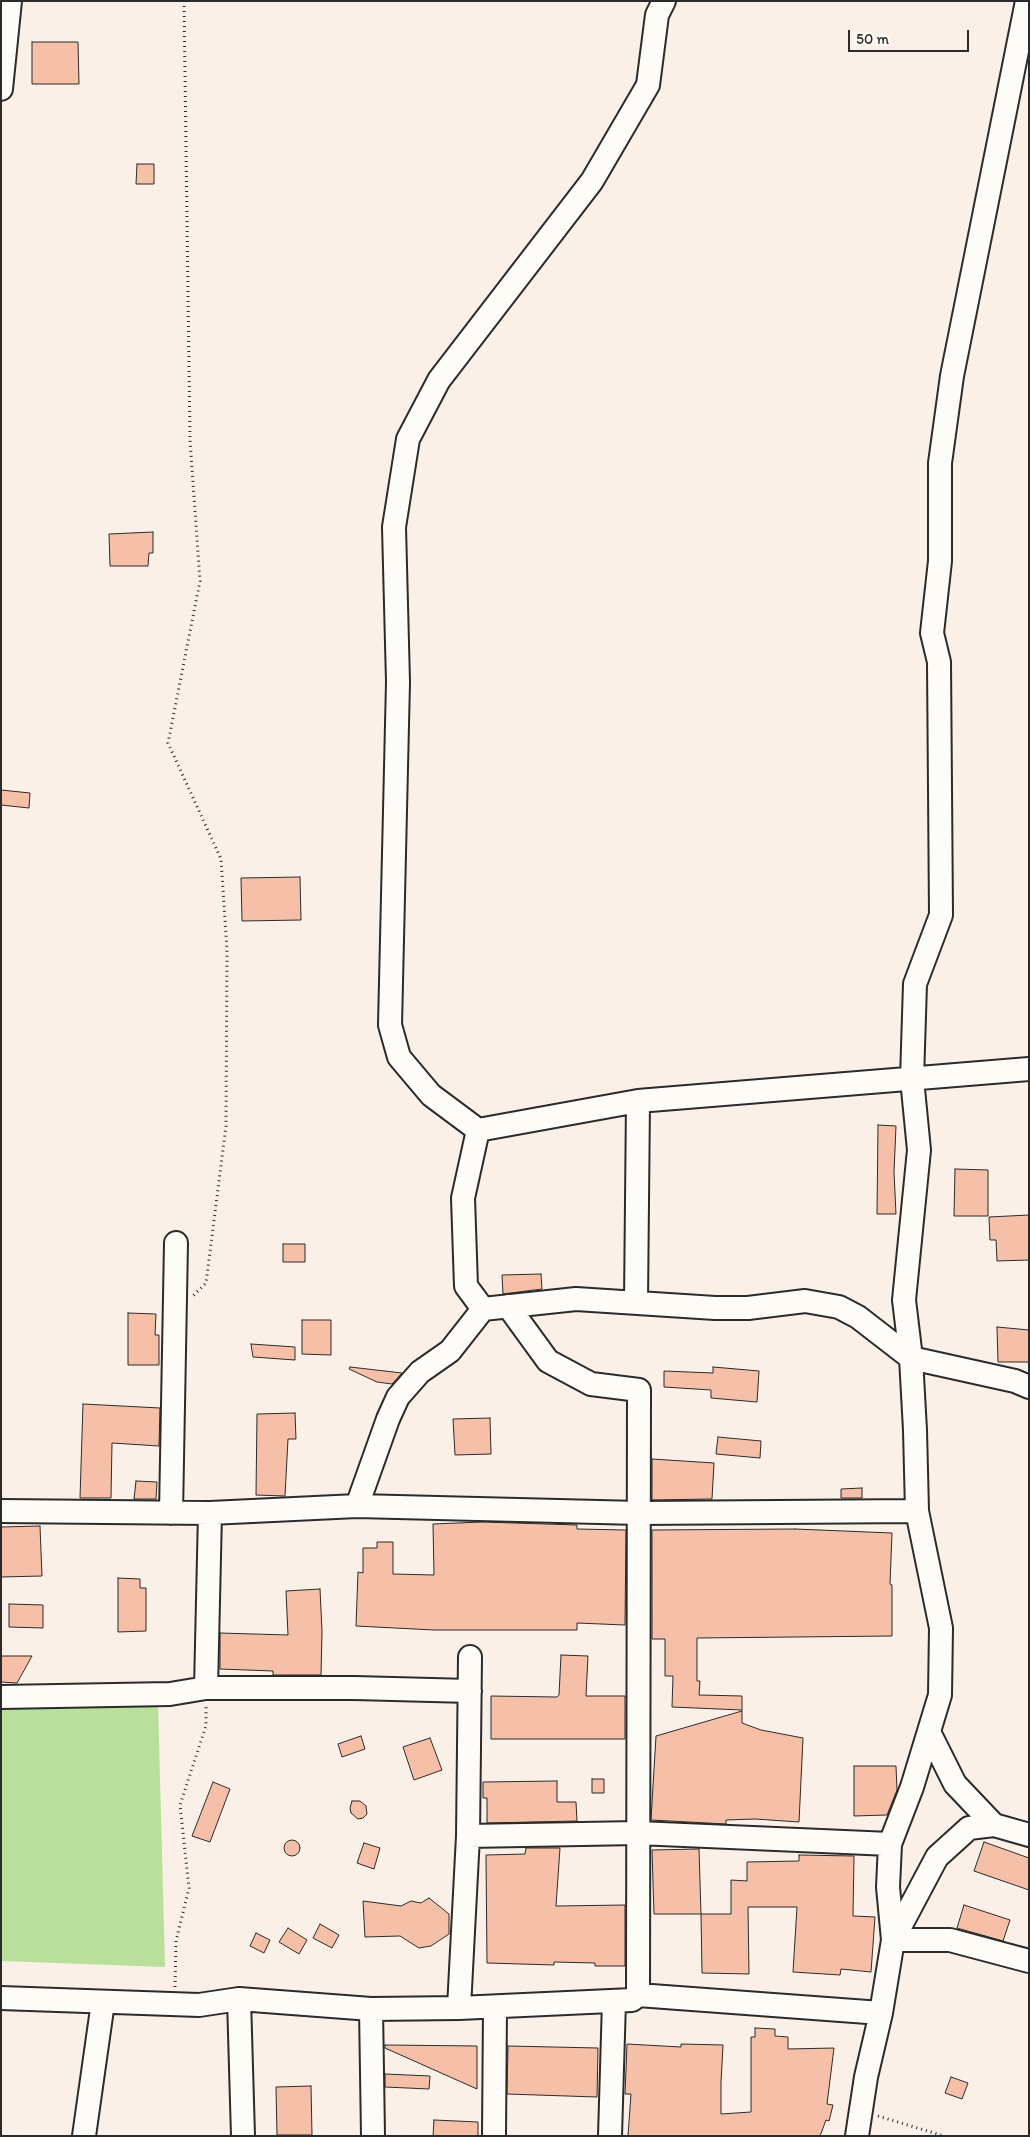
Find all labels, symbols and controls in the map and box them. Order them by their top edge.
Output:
scale bar [850,20,971,52]
text: 50 m [856,30,889,48]

